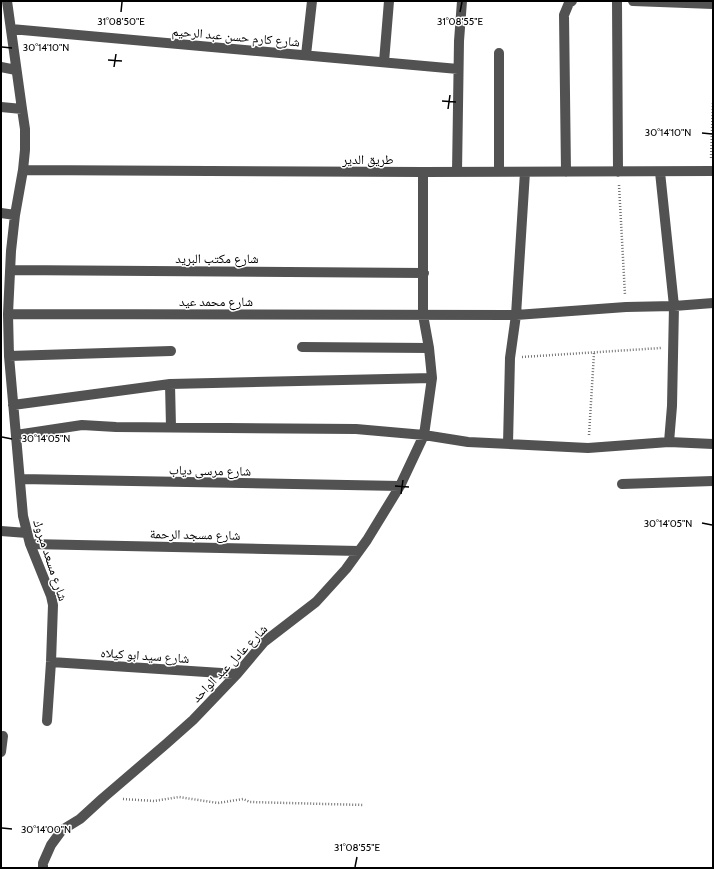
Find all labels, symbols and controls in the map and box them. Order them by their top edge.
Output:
text: 31°08'50"E [97,15,145,28]
text: 31°08'55"E [437,15,483,28]
street label: شارع كارم حسن عبد الرحيم [171,22,301,52]
text: 30°14'10"N [23,41,69,54]
text: 30°14'10"N [645,126,691,139]
street label: طريق الدير [341,151,394,168]
street label: شارع مكتب البريد [175,250,259,268]
street label: شارع محمد عيد [179,293,253,311]
text: 30°14'05"N [22,432,70,445]
street label: شارع مرسى دياب [169,461,251,481]
street label: شارع مسعد مبروك [28,517,72,603]
text: 30°14'05"N [644,517,692,530]
street label: شارع مسجد الرحمة [150,525,240,545]
street label: شارع عادل عبد الواحد [188,621,272,707]
street label: شارع سيد ابو كيلاه [100,644,190,668]
text: 30°14'00"N [21,823,71,836]
text: 31°08'55"E [334,841,380,854]

